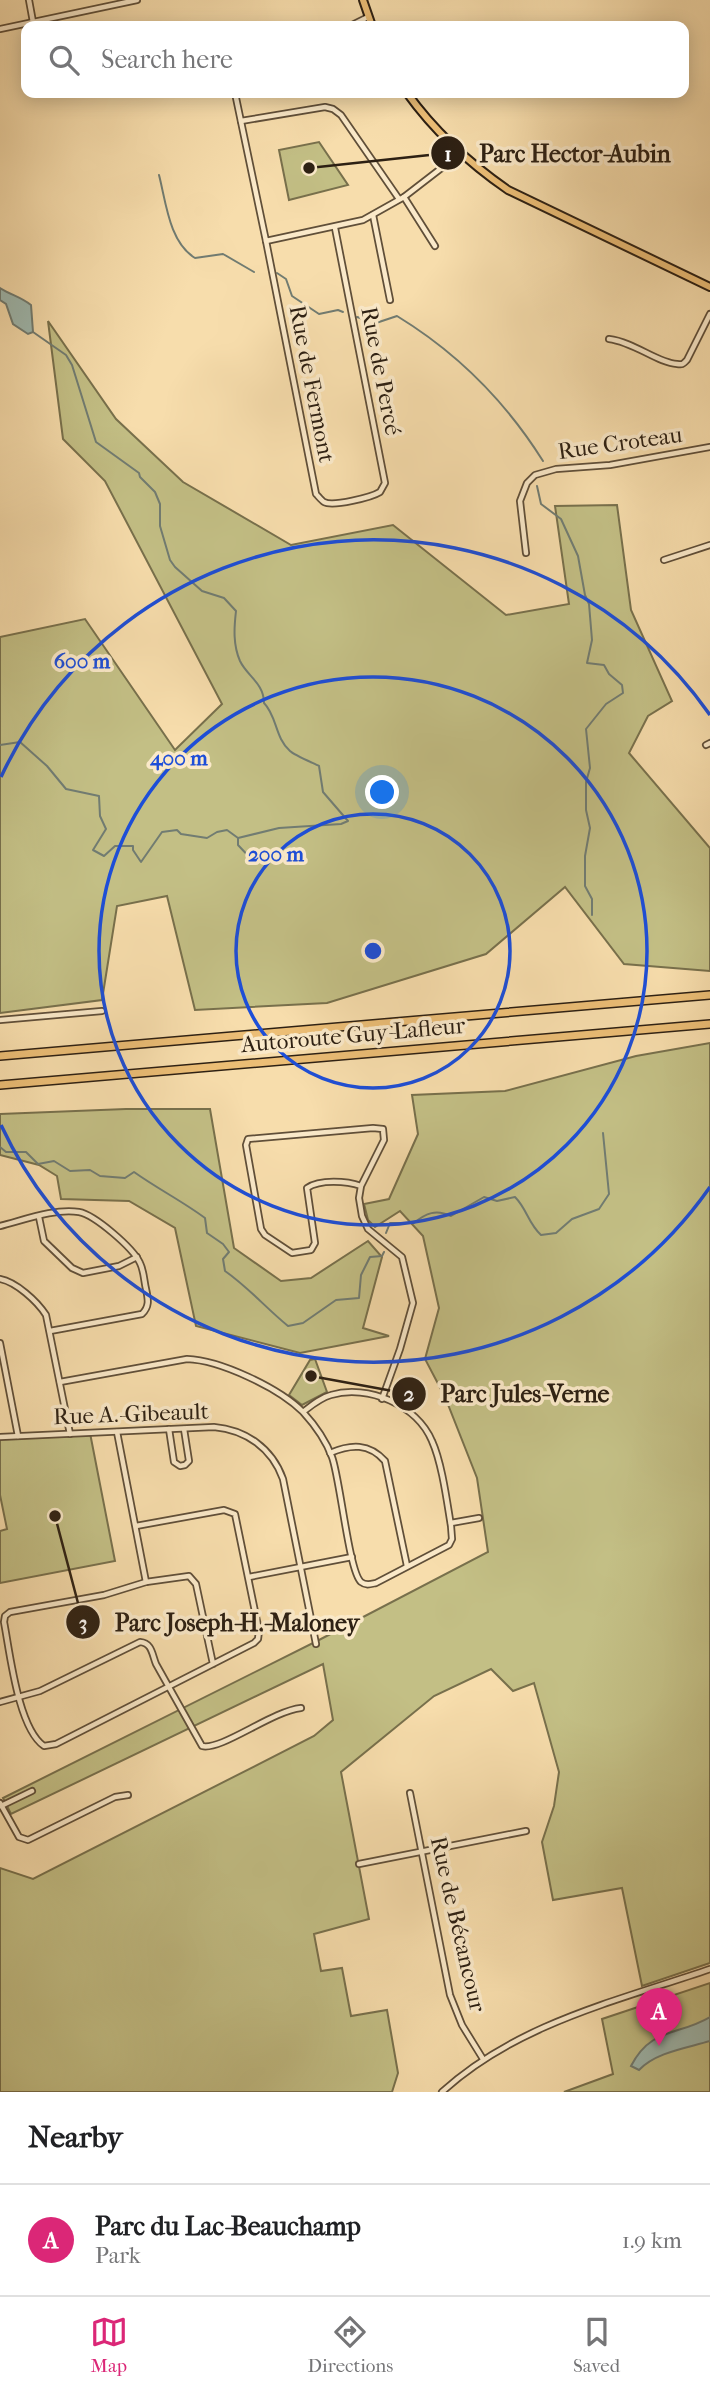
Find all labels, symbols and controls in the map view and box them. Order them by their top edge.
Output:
search box [21,21,689,98]
icon: search [45,41,83,79]
text: Search here [101,44,233,75]
callout: Parc Hector-Aubin [431,131,685,176]
text: Parc Hector-Aubin [479,140,672,168]
text: 1 [444,142,452,166]
street label: Rue de Fermont [284,303,340,465]
street label: Rue de Percé [355,304,407,438]
street label: Rue Croteau [556,421,684,465]
text: 600 m [54,649,111,673]
text: 400 m [149,746,208,771]
your location [365,775,399,809]
text: 200 m [248,842,305,866]
centre of rings [361,939,385,963]
street label: Autoroute Guy-Lafleur [239,1012,466,1058]
callout: Parc Jules-Verne [392,1371,624,1416]
text: Parc Jules-Verne [441,1380,610,1408]
text: 2 [404,1382,415,1406]
street label: Rue A.-Gibeault [53,1398,209,1430]
callout: Parc Joseph-H.-Maloney [66,1600,373,1645]
text: Parc Joseph-H.-Maloney [115,1609,361,1637]
text: 3 [79,1611,87,1635]
street label: Rue de Bécancour [425,1834,491,2015]
pin: A [636,1988,682,2046]
text: Nearby [28,2120,123,2155]
text: Parc du Lac-Beauchamp [95,2211,361,2242]
text: A [44,2227,58,2254]
text: 1.9 km [622,2227,682,2254]
text: Park [95,2242,141,2269]
tab: Map [90,2313,128,2377]
tab: Directions [308,2313,393,2377]
tab: Saved [573,2313,620,2377]

